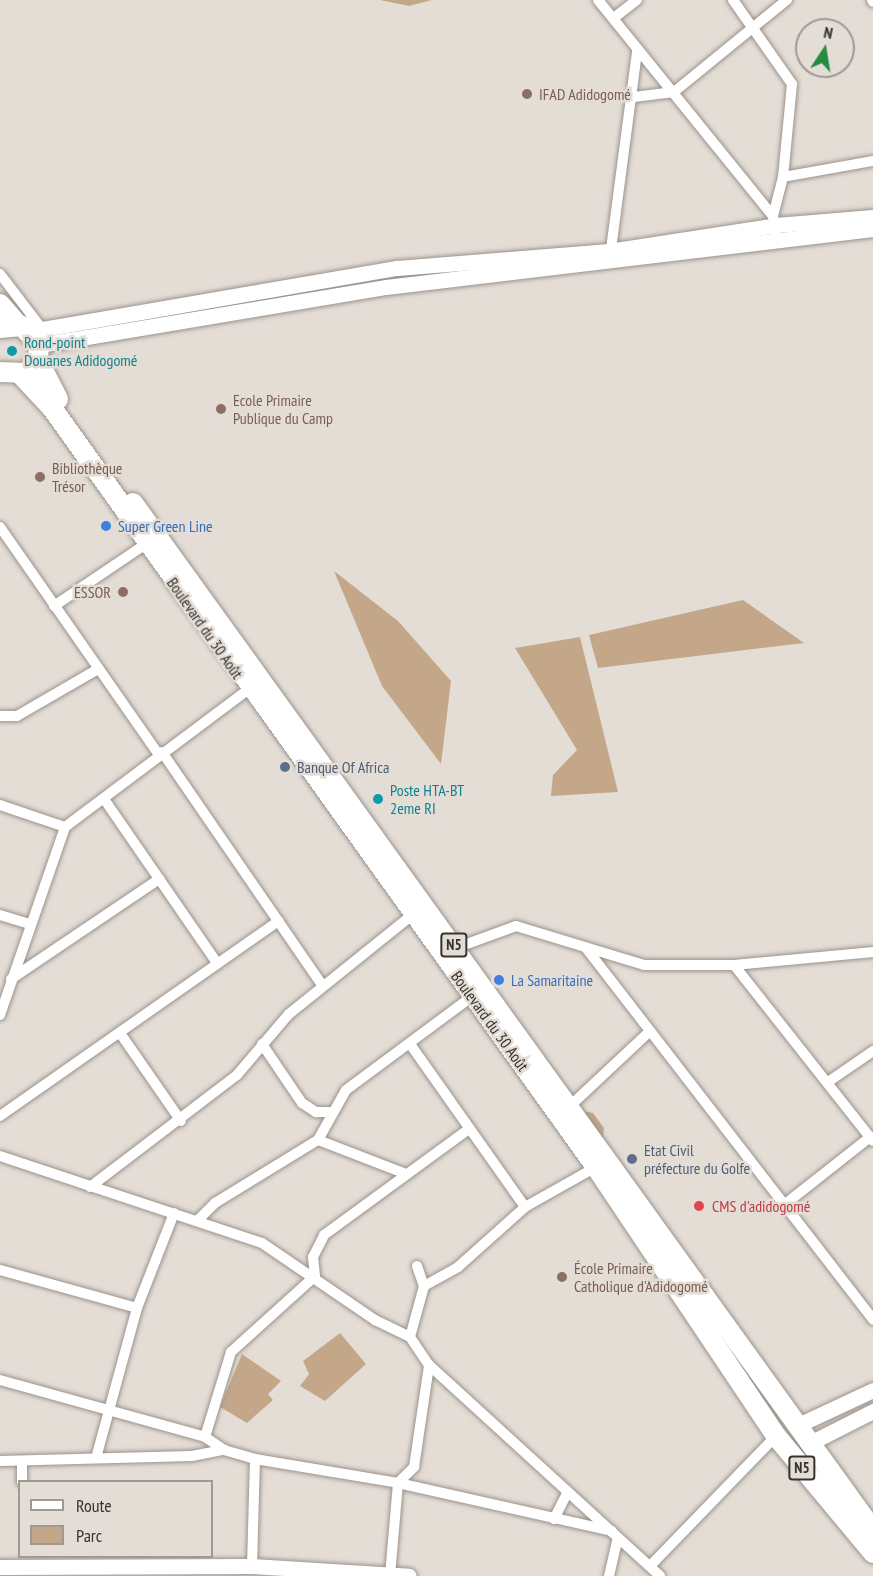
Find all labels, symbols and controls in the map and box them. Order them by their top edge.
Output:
north arrow [795,18,855,78]
text: N [822,22,835,43]
place label: IFAD Adidogomé [539,84,631,104]
marker: IFAD Adidogomé [520,87,534,101]
place label: Rond-point Douanes Adidogomé [24,332,138,370]
marker: Rond-point Douanes Adidogomé [5,344,19,358]
place label: Ecole Primaire Publique du Camp [233,390,333,428]
marker: Ecole Primaire Publique du Camp [214,402,228,416]
place label: Bibliothèque Trésor [52,458,122,496]
marker: Bibliothèque Trésor [33,470,47,484]
place label: Super Green Line [118,516,213,536]
marker: Super Green Line [99,519,113,533]
street label: Boulevard du 30 Août [163,574,247,682]
place label: ESSOR [74,582,111,602]
marker: ESSOR [116,585,130,599]
place label: Banque Of Africa [297,757,390,777]
marker: Banque Of Africa [278,760,292,774]
place label: Poste HTA-BT 2eme RI [390,780,464,818]
marker: Poste HTA-BT 2eme RI [371,792,385,806]
road number: N5 [439,933,469,957]
street label: Boulevard du 30 Août [447,967,533,1075]
place label: La Samaritaine [511,970,593,990]
marker: La Samaritaine [492,973,506,987]
place label: Etat Civil préfecture du Golfe [644,1140,750,1178]
marker: Etat Civil préfecture du Golfe [625,1152,639,1166]
place label: CMS d'adidogomé [712,1196,810,1216]
marker: CMS d'adidogomé [690,1197,708,1215]
place label: École Primaire Catholique d'Adidogomé [574,1258,708,1296]
marker: École Primaire Catholique d'Adidogomé [555,1270,569,1284]
road number: N5 [787,1456,817,1480]
legend [18,1480,213,1558]
text: Route [76,1494,112,1517]
text: Parc [76,1524,102,1547]

